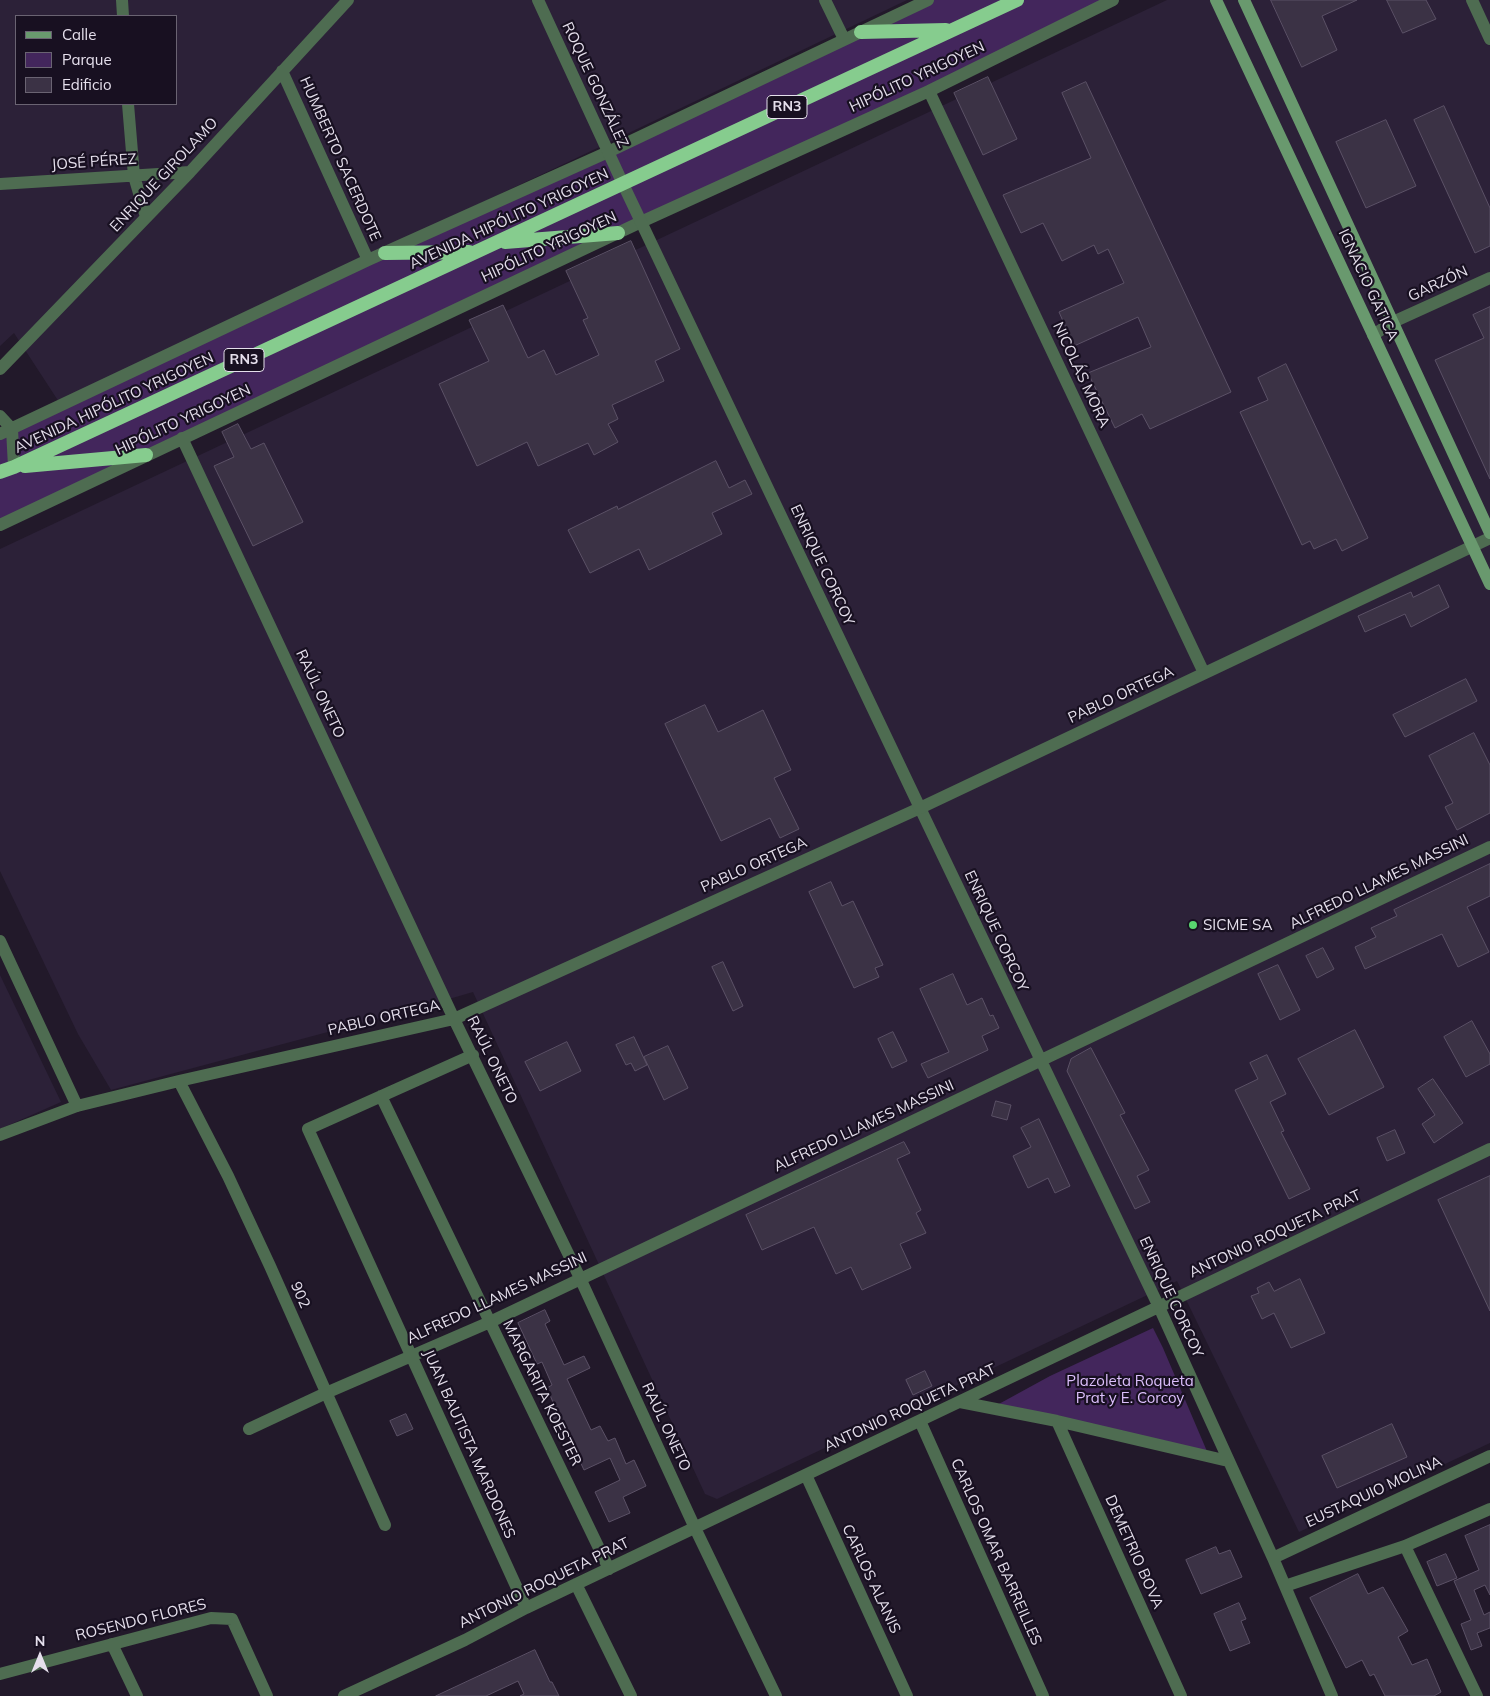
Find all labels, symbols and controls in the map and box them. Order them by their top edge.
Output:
legend [15,15,178,105]
street label: ROQUE GONZÁLEZ [558,19,632,151]
text: Calle [62,25,96,44]
street label: HIPÓLITO YRIGOYEN [846,38,988,116]
text: Parque [62,50,112,69]
street label: HUMBERTO SACERDOTE [296,74,384,244]
text: Edificio [62,75,112,94]
road number: RN3 [767,95,807,118]
street label: ENRIQUE GIROLAMO [106,114,222,236]
street label: JOSÉ PÉREZ [51,150,137,174]
street label: AVENIDA HIPÓLITO YRIGOYEN [406,165,612,273]
street label: HIPÓLITO YRIGOYEN [478,208,620,286]
street label: IGNACIO GATICA [1334,226,1402,344]
street label: GARZÓN [1405,262,1471,306]
street label: NICOLÁS MORA [1049,319,1113,431]
road number: RN3 [224,348,264,372]
street label: AVENIDA HIPÓLITO YRIGOYEN [11,349,217,457]
street label: HIPÓLITO YRIGOYEN [112,381,254,459]
street label: ENRIQUE CORCOY [786,502,858,628]
street label: RAÚL ONETO [292,647,348,741]
street label: PABLO ORTEGA [1065,663,1177,727]
street label: ALFREDO LLAMES MASSINI [1287,831,1471,933]
street label: PABLO ORTEGA [698,833,810,897]
street label: ENRIQUE CORCOY [960,868,1032,994]
place label: SICME SA [1203,916,1272,934]
marker: SICME SA [1187,919,1199,931]
street label: PABLO ORTEGA [326,996,442,1040]
street label: RAÚL ONETO [463,1013,521,1107]
street label: ALFREDO LLAMES MASSINI [771,1076,957,1176]
street label: ANTONIO ROQUETA PRAT [1186,1186,1364,1282]
street label: ENRIQUE CORCOY [1135,1234,1207,1360]
street label: ALFREDO LLAMES MASSINI [404,1248,590,1348]
street label: 902 [286,1279,314,1311]
street label: MARGARITA KOESTER [499,1317,585,1469]
street label: JUAN BAUTISTA MARDONES [419,1347,519,1541]
street label: ANTONIO ROQUETA PRAT [821,1360,999,1456]
park label: Plazoleta Roqueta Prat y E. Corcoy [1066,1372,1194,1407]
street label: RAÚL ONETO [638,1380,694,1474]
street label: EUSTAQUIO MOLINA [1303,1453,1445,1531]
street label: CARLOS OMAR BARREILLES [947,1456,1045,1648]
street label: DEMETRIO BOVA [1101,1492,1167,1612]
street label: CARLOS ALANIS [838,1522,904,1636]
street label: ANTONIO ROQUETA PRAT [456,1534,632,1632]
street label: ROSENDO FLORES [74,1595,208,1645]
north arrow [15,1631,65,1681]
text: N [35,1632,45,1650]

